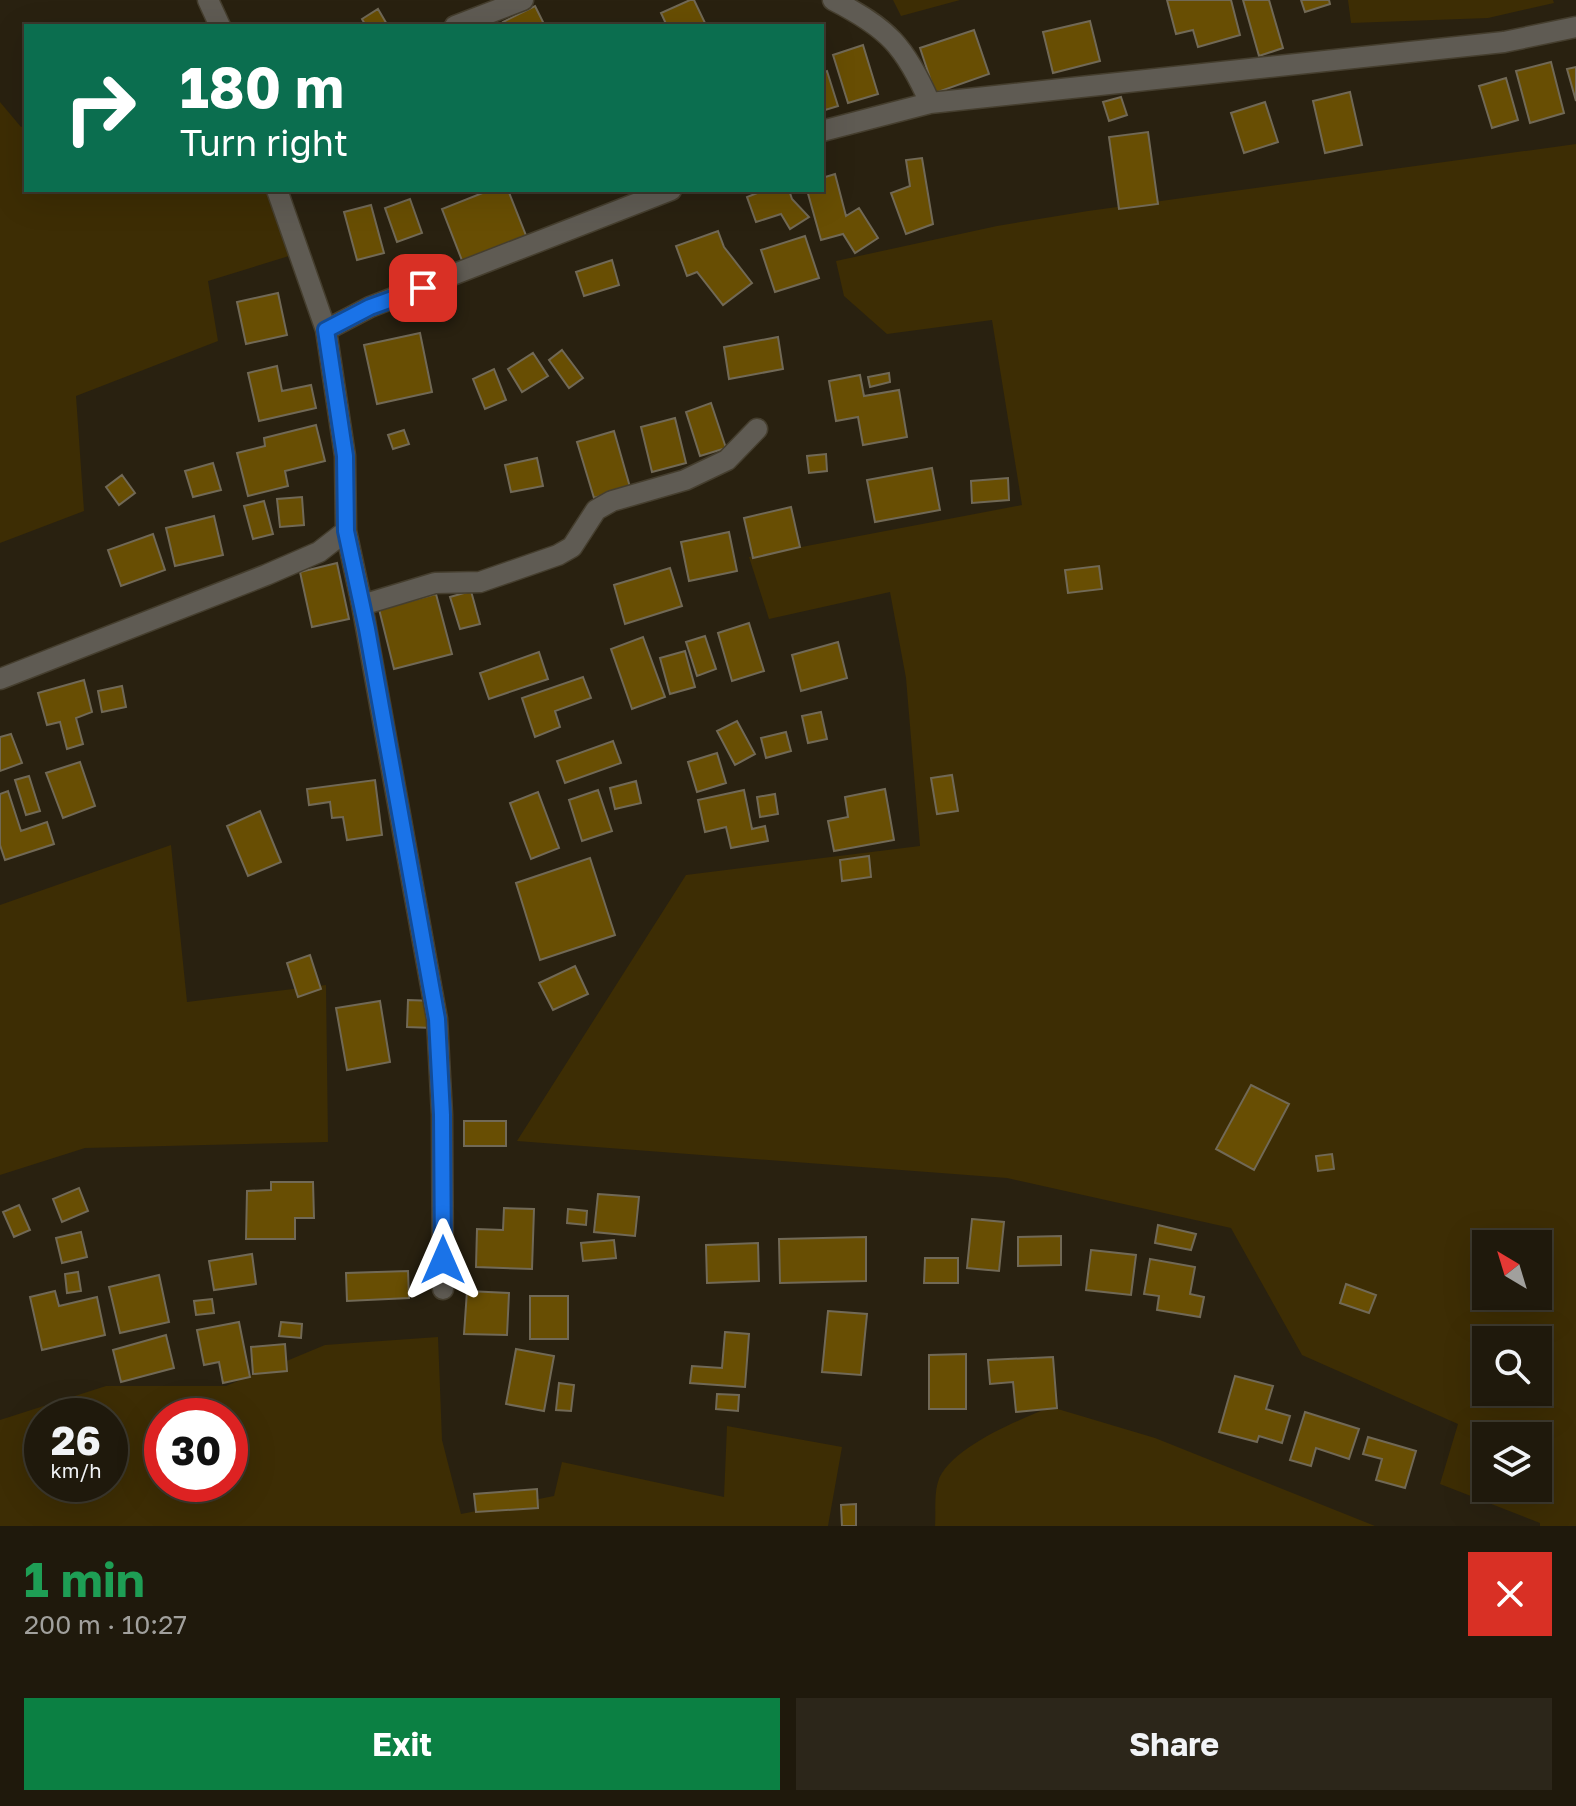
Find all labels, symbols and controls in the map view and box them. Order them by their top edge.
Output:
text: 180 m [180,53,344,120]
icon: right [48,56,152,160]
text: Turn right [180,121,348,164]
pin [389,254,457,322]
icon: arrive [401,266,445,310]
position arrow [401,1218,485,1302]
north arrow [1472,1230,1552,1310]
map controls [1472,1230,1552,1502]
button: search [1472,1326,1552,1406]
speed limit sign: 30 [144,1398,248,1502]
text: 26 [51,1416,101,1464]
button: layers [1472,1422,1552,1502]
text: km/h [51,1458,101,1482]
text: 1 min [24,1550,145,1608]
button: close [1468,1552,1552,1636]
text: 200 m · 10:27 [24,1609,187,1640]
button: Exit [24,1698,780,1790]
button: Share [796,1698,1552,1790]

